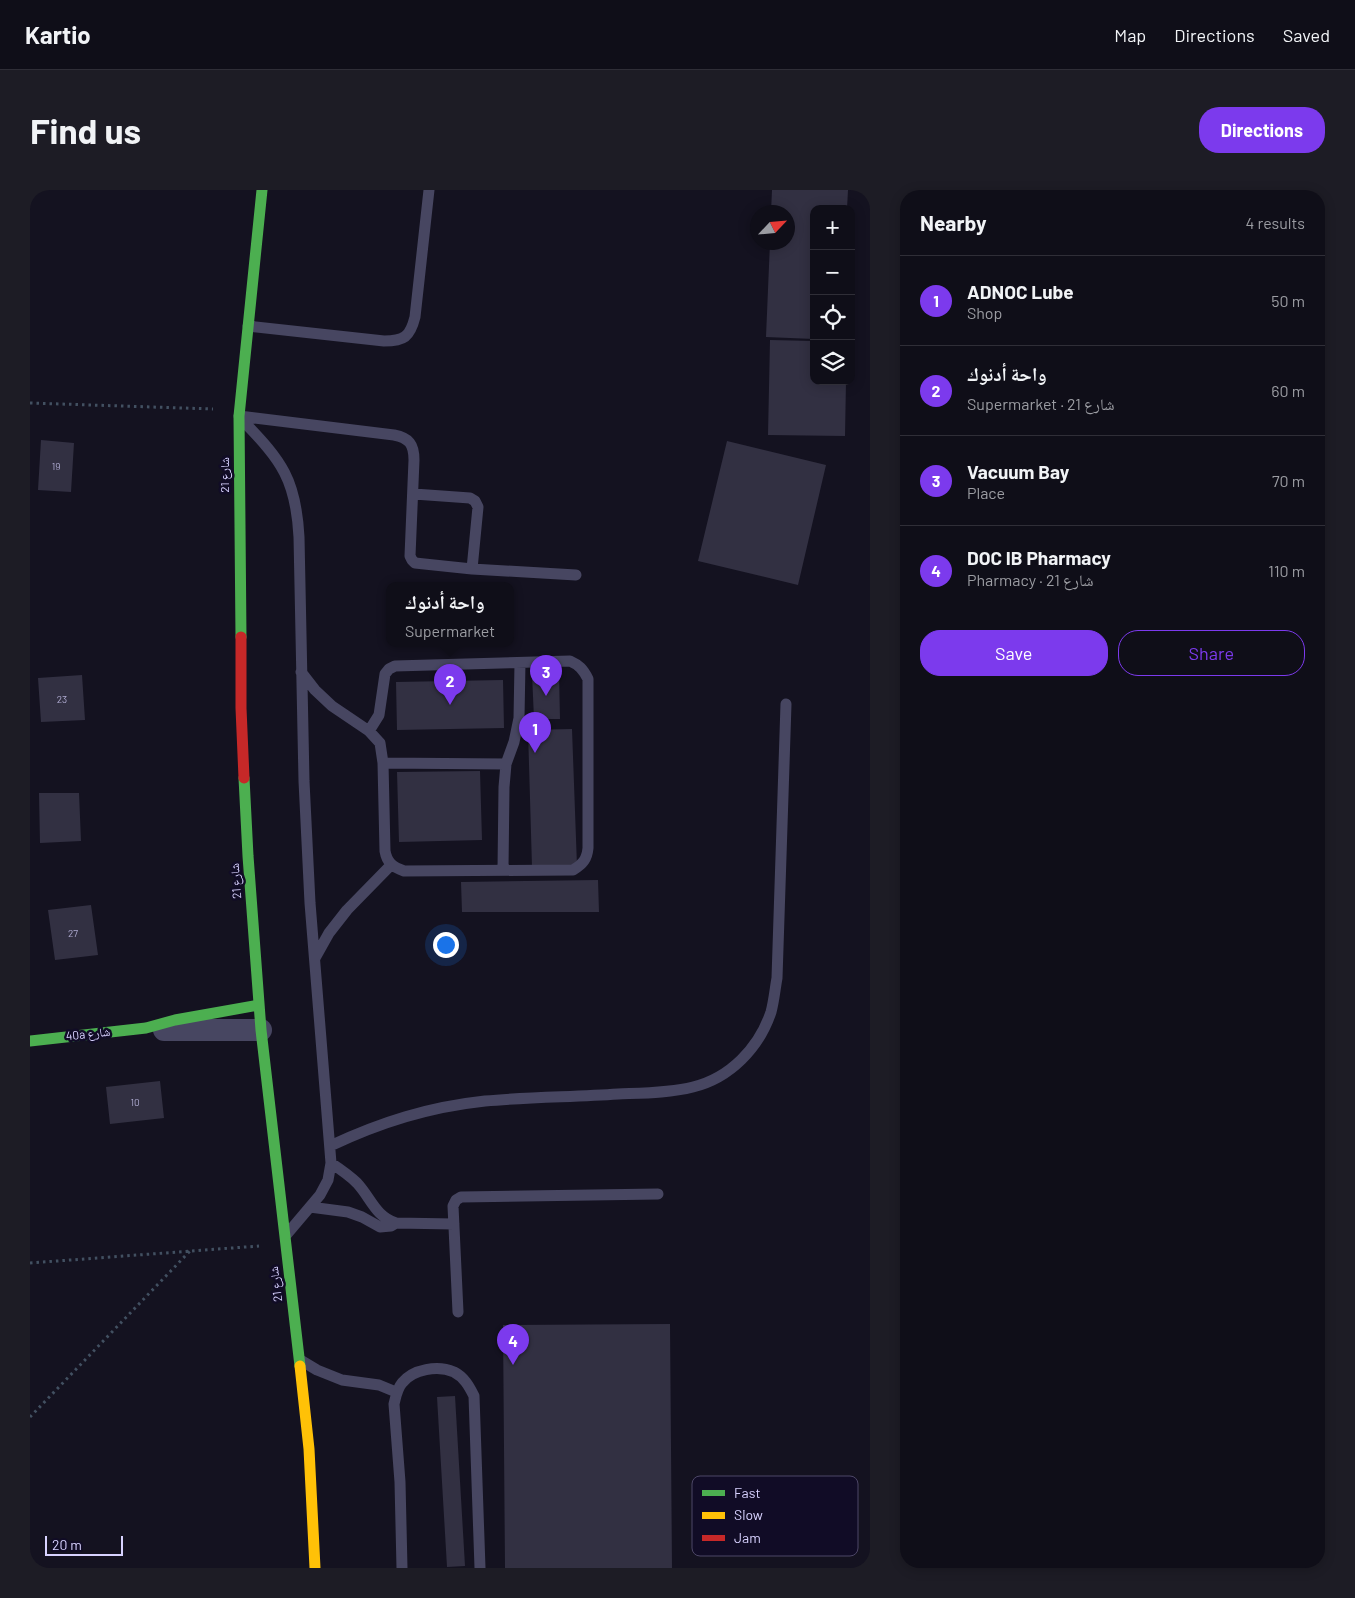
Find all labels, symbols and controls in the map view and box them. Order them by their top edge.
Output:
text: Kartio [25,20,91,49]
text: Map [1114,24,1146,46]
text: Directions [1174,24,1255,46]
text: Saved [1283,24,1330,46]
button: Directions [1199,107,1325,153]
text: Find us [30,109,141,151]
north arrow [750,205,795,250]
map controls [810,205,855,385]
button: + [810,205,855,250]
text: Nearby [920,210,986,235]
text: 4 results [1245,213,1305,232]
button: − [810,250,855,295]
text: ADNOC Lube [967,280,1074,303]
text: 1 [933,291,939,310]
text: 50 m [1271,291,1305,310]
button: locate [810,295,855,340]
text: Shop [967,303,1002,322]
button: layers [810,340,855,385]
text: واحة أدنوك [967,362,1047,385]
text: 2 [932,381,940,400]
text: 60 m [1271,381,1305,400]
text: Supermarket · شارع 21 [967,394,1115,413]
street label: شارع 21 [217,457,233,493]
house number: 19 [52,460,60,472]
text: Vacuum Bay [967,460,1069,483]
text: 3 [932,471,940,490]
text: 70 m [1272,471,1305,490]
text: Place [967,483,1005,502]
text: DOC IB Pharmacy [967,546,1111,569]
text: 4 [931,561,941,580]
text: 110 m [1268,561,1305,580]
text: Pharmacy · شارع 21 [967,570,1093,589]
popup [386,582,514,647]
text: واحة أدنوك [405,590,485,613]
text: Supermarket [405,621,495,640]
button: Save [920,630,1108,676]
button: Share [1118,630,1305,676]
pin: 3 [530,655,562,696]
pin: 2 [434,664,466,705]
house number: 23 [57,693,67,705]
pin: 1 [519,712,551,753]
street label: شارع 21 [227,863,245,899]
house number: 27 [68,927,78,939]
your location [433,932,459,958]
street label: 40a شارع [65,1024,111,1044]
house number: 10 [130,1096,140,1108]
street label: شارع 21 [266,1265,286,1303]
pin: 4 [497,1324,529,1365]
legend [692,1476,858,1556]
text: Fast [734,1484,760,1501]
text: Slow [734,1506,763,1523]
text: Jam [734,1529,761,1546]
scale bar [45,1533,122,1556]
text: 20 m [52,1536,82,1553]

